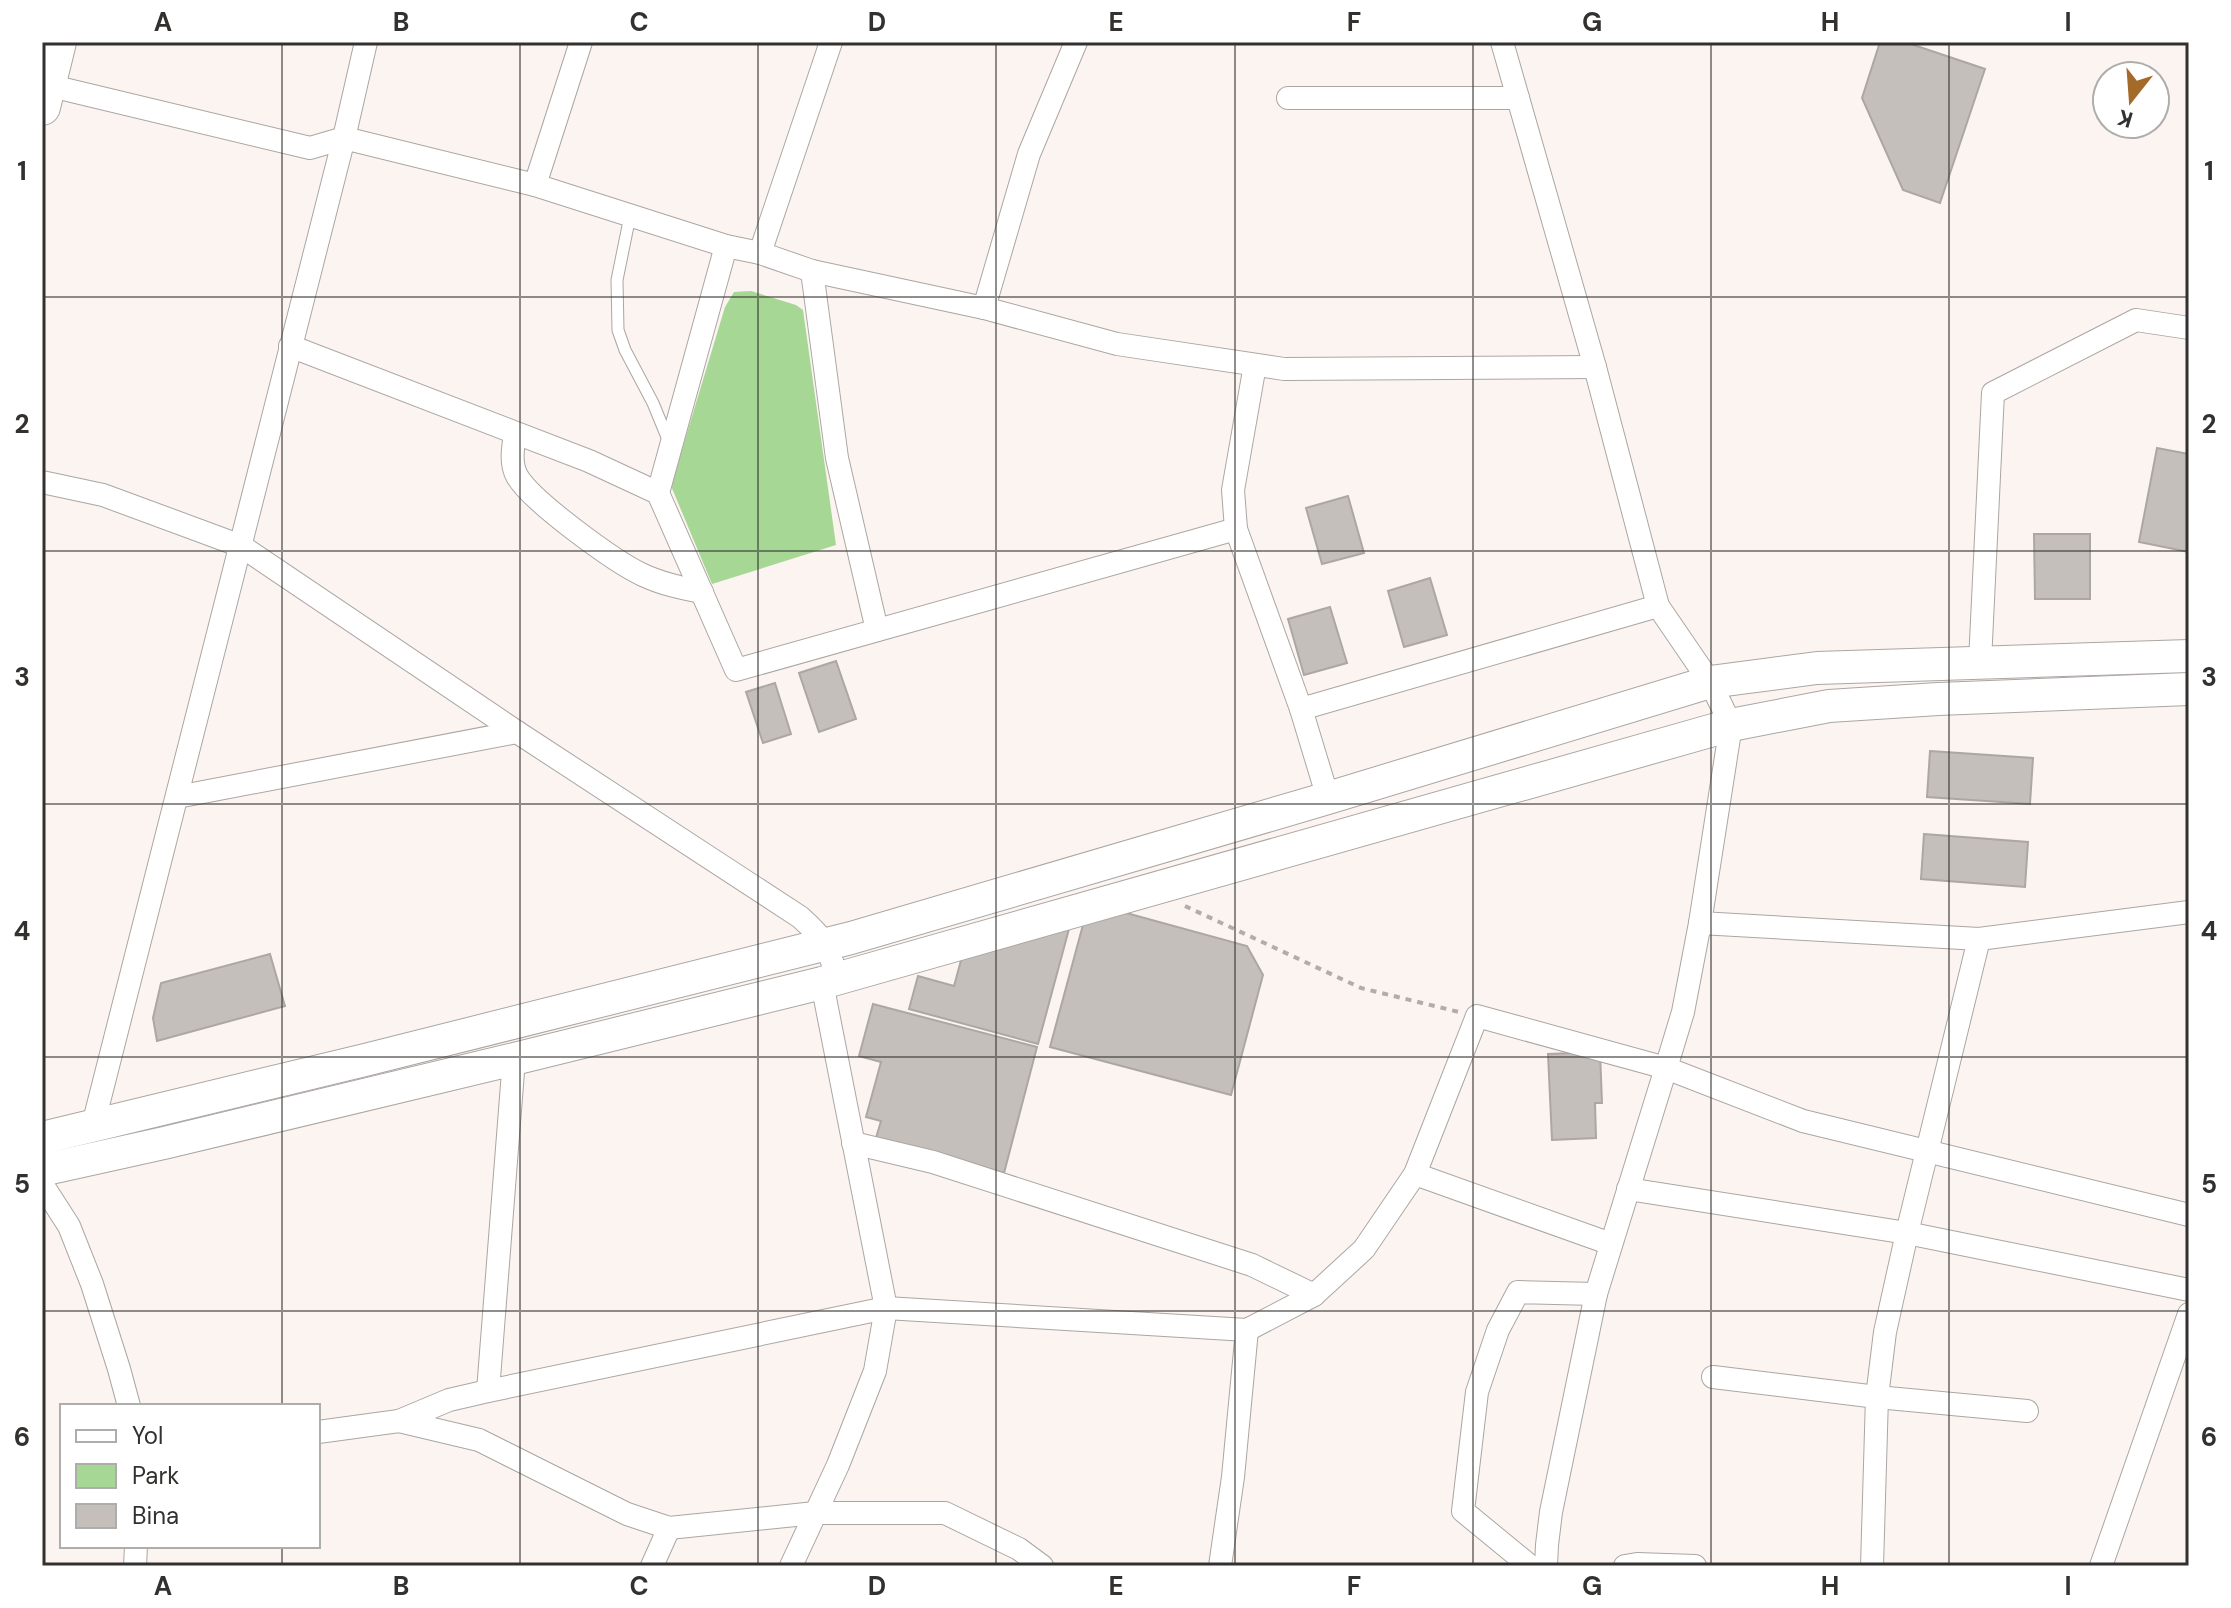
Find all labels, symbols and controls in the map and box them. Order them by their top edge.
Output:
text: A [154,5,172,39]
text: B [393,5,409,39]
text: C [629,5,649,39]
text: D [868,5,886,39]
text: E [1108,5,1124,39]
text: F [1347,5,1361,39]
text: G [1582,5,1602,39]
text: H [1821,5,1839,39]
text: I [2064,5,2072,39]
north arrow [2091,60,2171,140]
text: K [2114,103,2136,135]
text: 1 [17,154,27,188]
text: 1 [2204,154,2214,188]
text: 2 [14,407,30,441]
text: 2 [2201,407,2217,441]
text: 3 [14,660,30,694]
text: 3 [2201,660,2217,694]
text: 4 [14,914,30,948]
text: 4 [2201,914,2217,948]
text: 5 [14,1167,30,1201]
text: 5 [2201,1167,2217,1201]
legend [60,1404,320,1548]
text: 6 [14,1420,30,1454]
text: Yol [132,1420,163,1451]
text: 6 [2201,1420,2217,1454]
text: Park [132,1460,179,1491]
text: Bina [132,1500,179,1531]
text: A [154,1569,172,1603]
text: B [393,1569,409,1603]
text: C [629,1569,649,1603]
text: D [868,1569,886,1603]
text: E [1108,1569,1124,1603]
text: F [1347,1569,1361,1603]
text: G [1582,1569,1602,1603]
text: H [1821,1569,1839,1603]
text: I [2064,1569,2072,1603]

